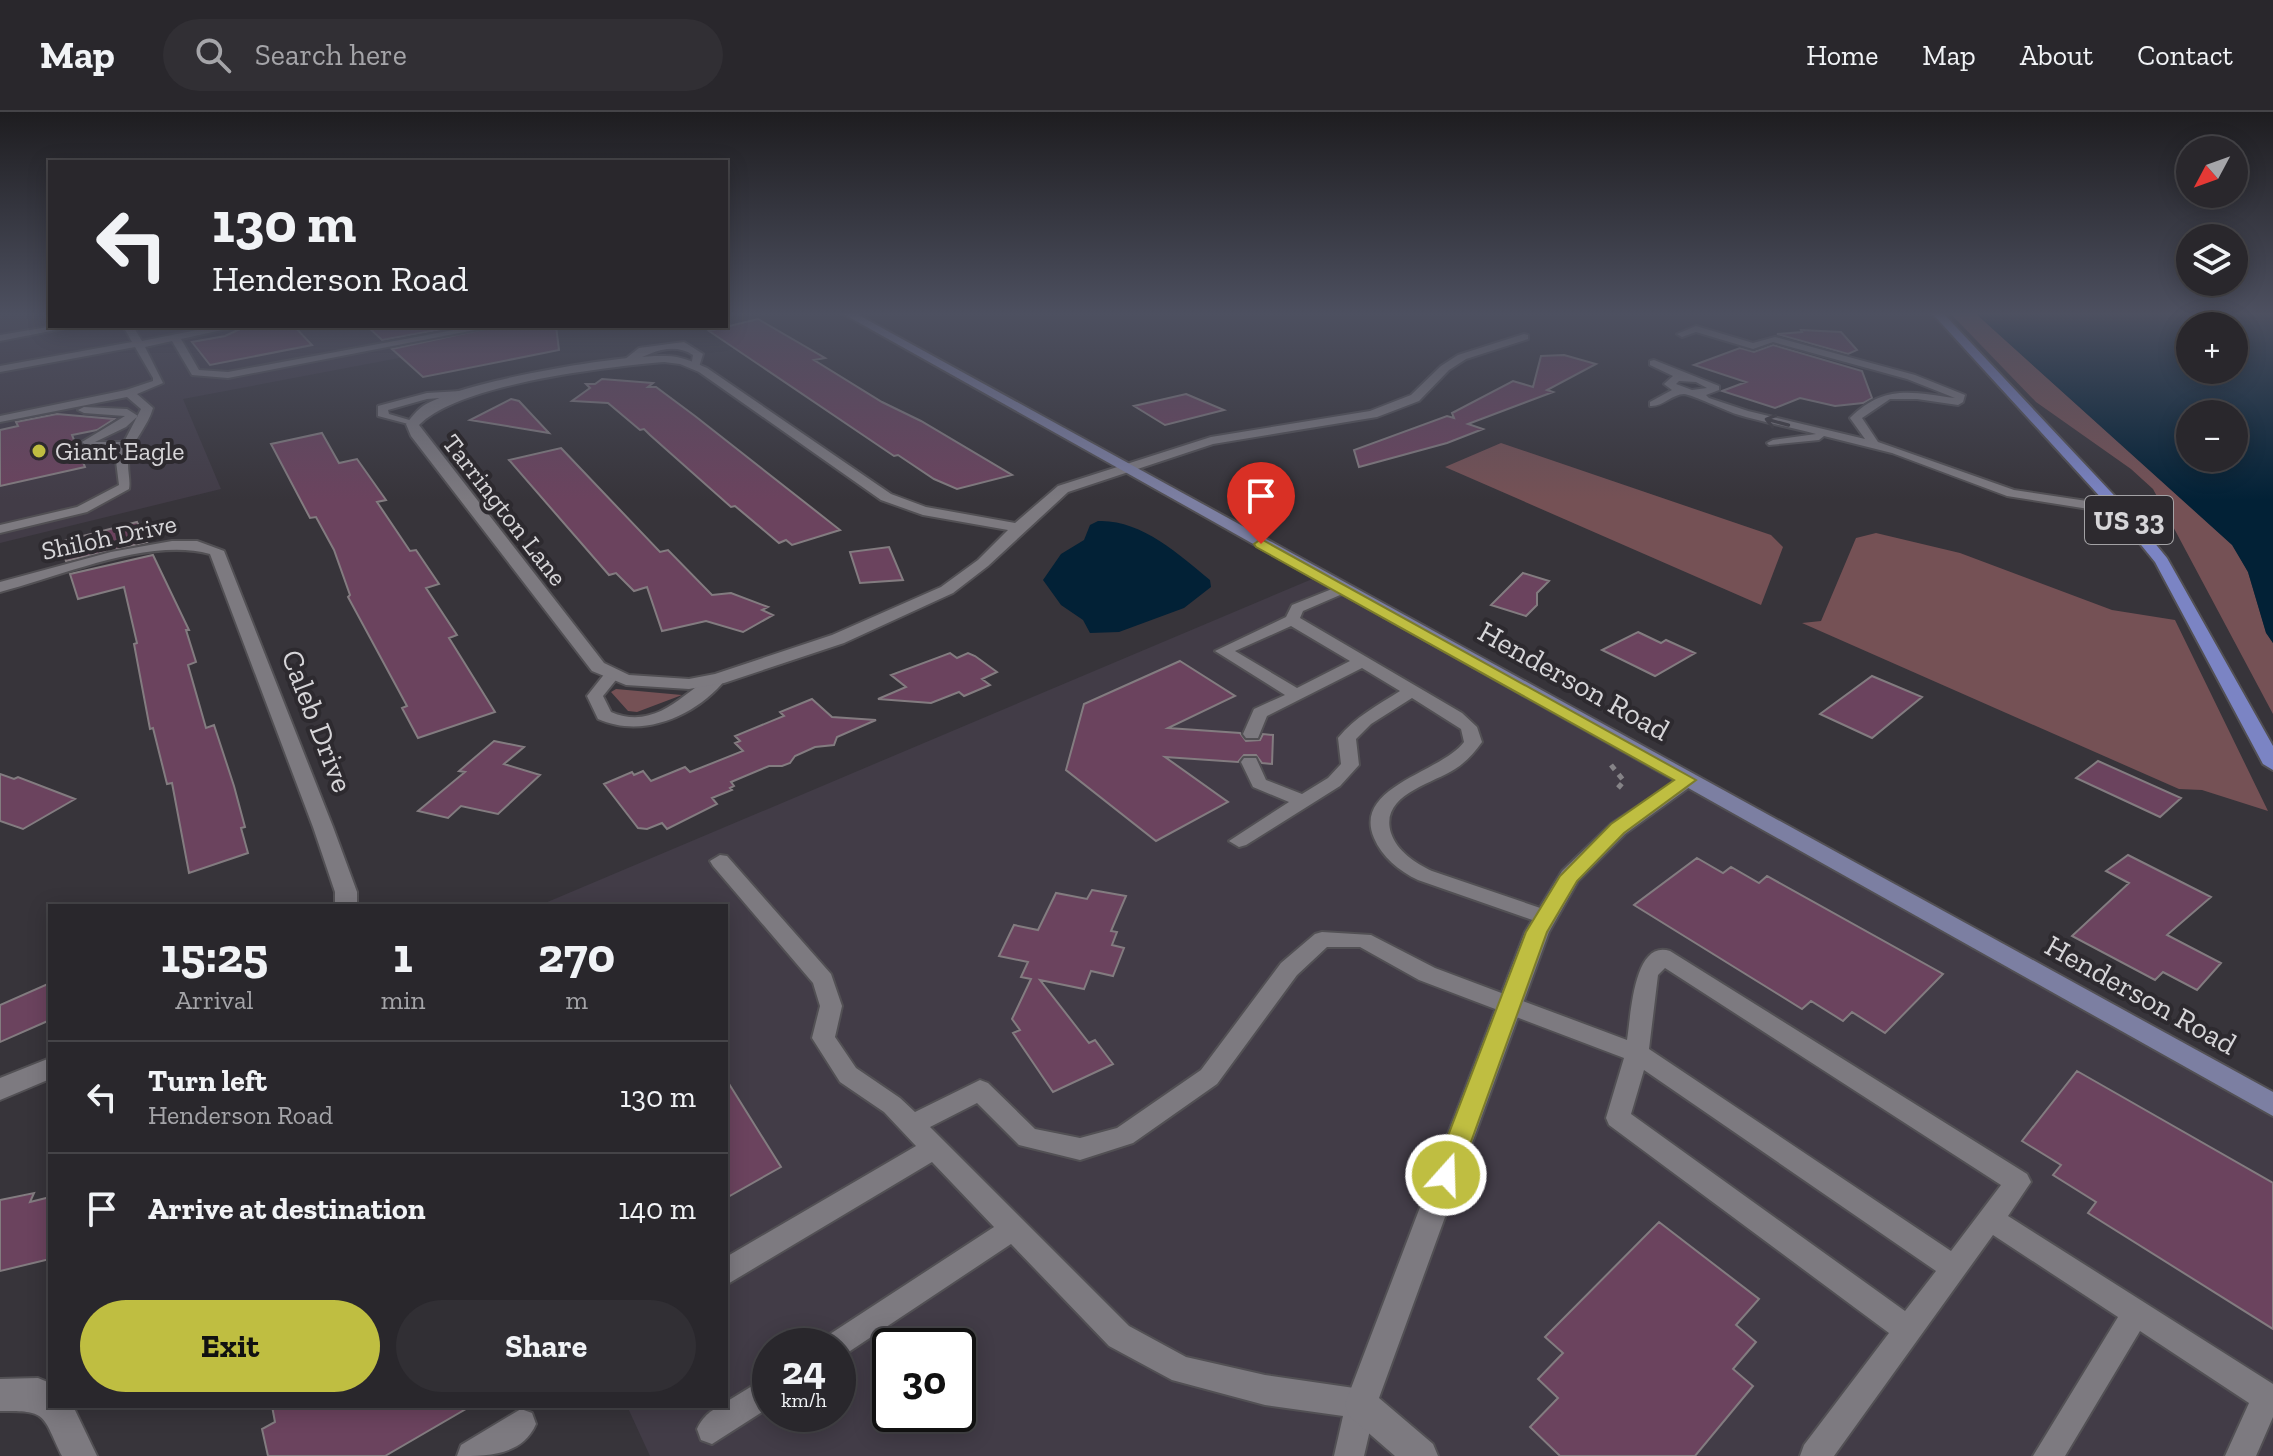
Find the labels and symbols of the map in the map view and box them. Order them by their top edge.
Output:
north arrow [2176,136,2248,208]
one-way arrow [1765,414,1791,429]
street label: Tarrington Lane [436,428,574,592]
place label: Giant Eagle [55,435,184,467]
marker: Giant Eagle [30,442,48,460]
pin [1227,462,1295,544]
road number: US 33 [2085,496,2173,544]
street label: Shiloh Drive [38,507,180,567]
street label: Henderson Road [1472,614,1677,749]
street label: Caleb Drive [273,645,361,797]
street label: Henderson Road [2039,928,2244,1063]
position arrow [1404,1133,1488,1217]
speed limit sign: 30 [872,1328,976,1432]

